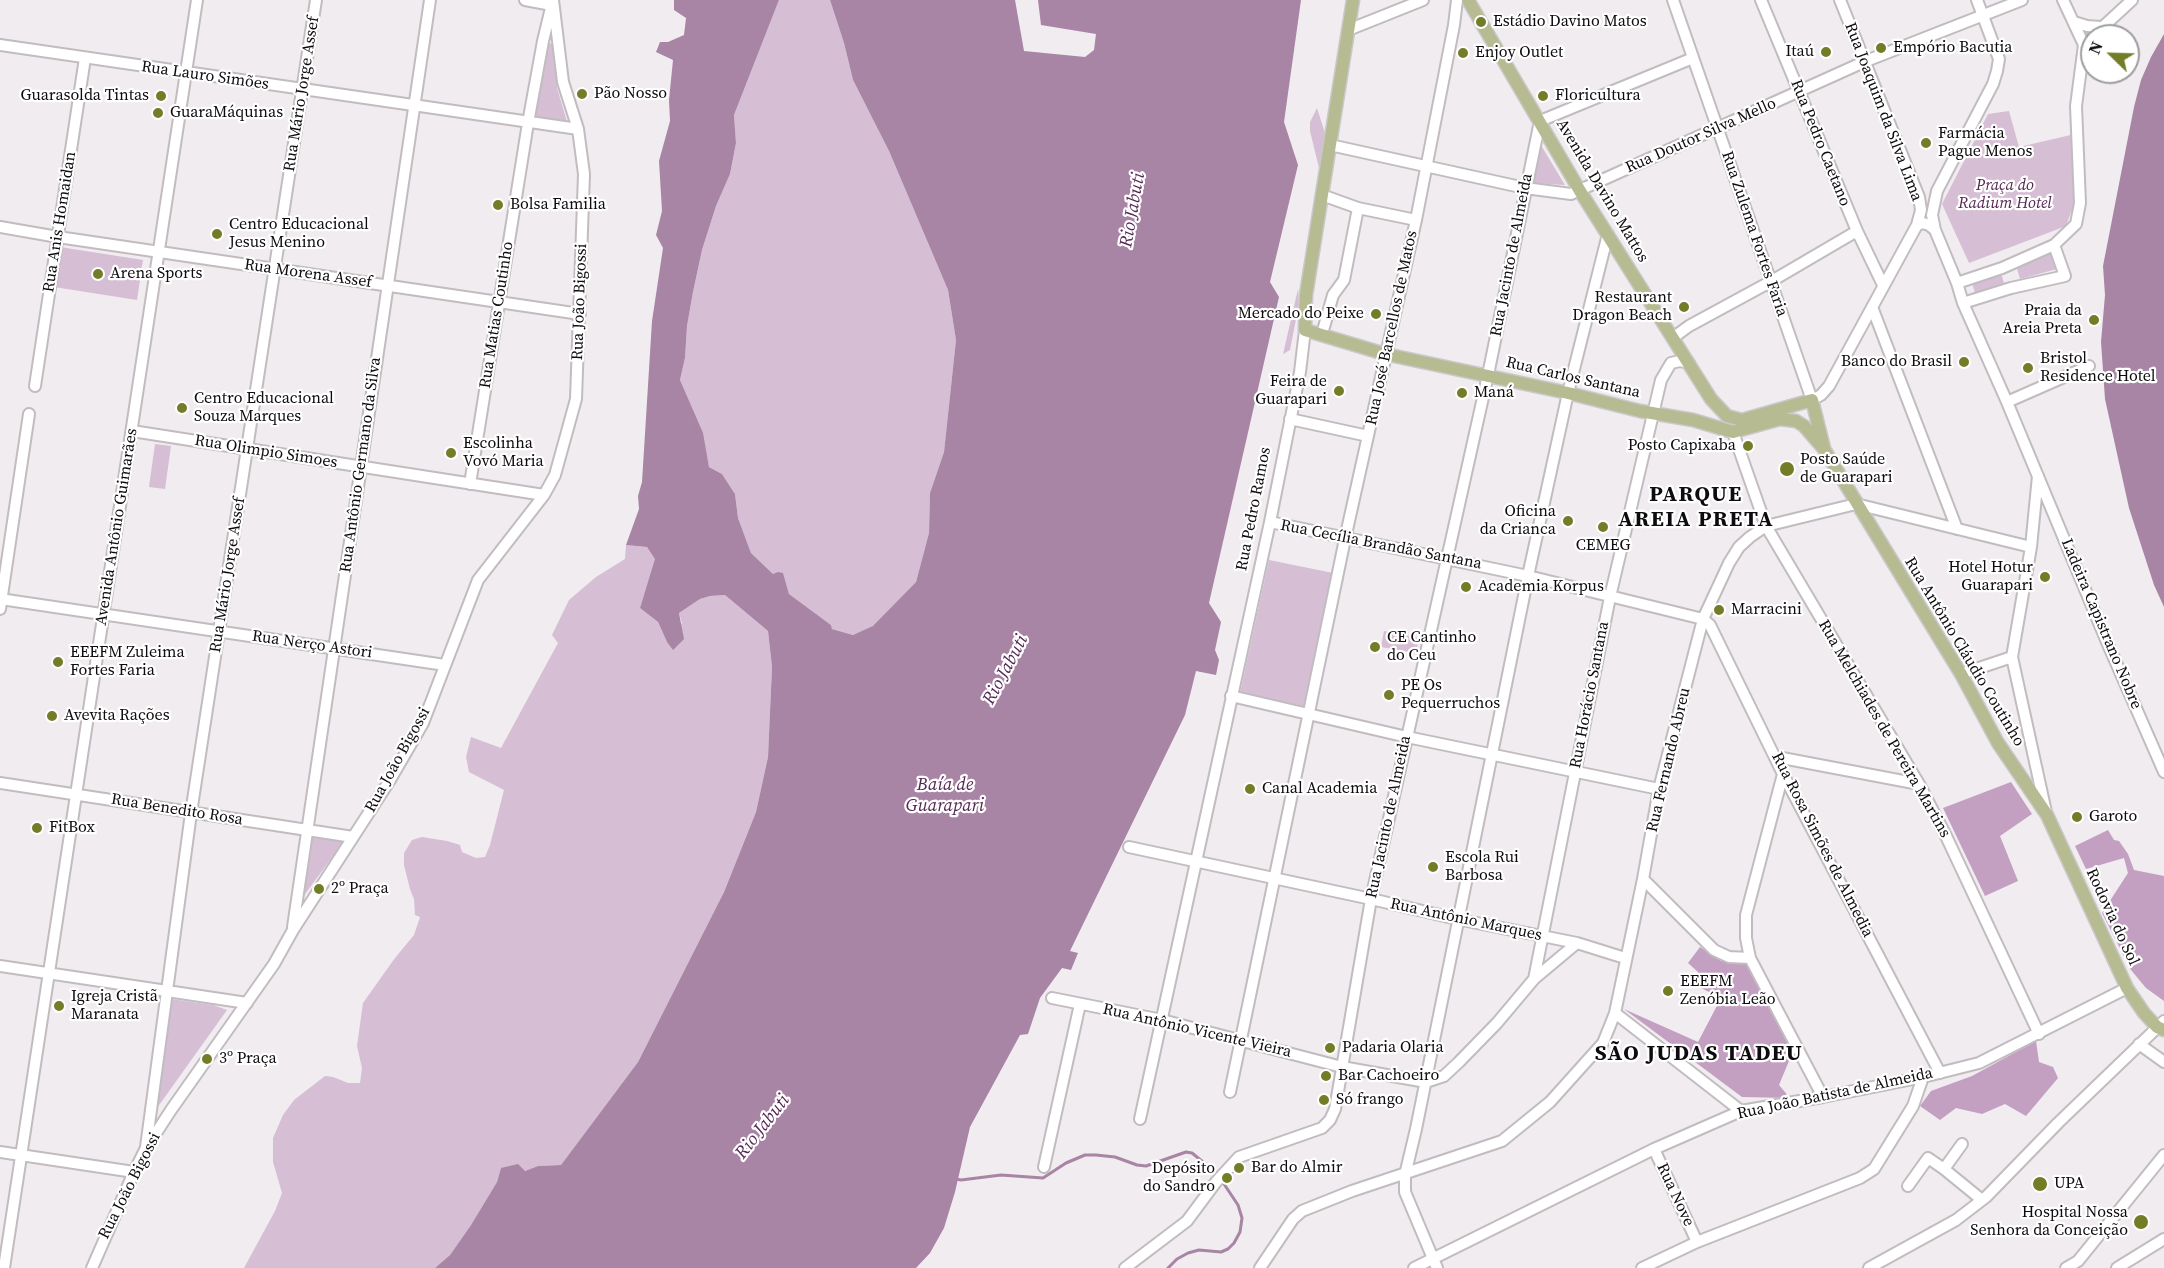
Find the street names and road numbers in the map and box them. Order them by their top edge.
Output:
street label: Rua Mário Jorge Assef [280,15,324,173]
street label: Rua Joaquim da Silva Lima [1840,20,1926,204]
street label: Rua Lauro Simões [140,58,270,94]
street label: Rua Pedro Caetano [1786,77,1854,209]
street label: Rua Doutor Silva Mello [1623,94,1779,178]
street label: Avenida Davino Mattos [1552,116,1652,266]
street label: Rua Zulema Fortes Faria [1717,149,1791,319]
street label: Rua Anis Homaidan [39,150,81,294]
street label: Rua Jacinto de Almeida [1487,172,1537,338]
street label: Rua José Barcellos de Matos [1362,229,1422,427]
street label: Rua Matias Coutinho [476,240,518,390]
street label: Rua João Bigossi [568,243,592,361]
street label: Rua Morena Assef [243,256,373,292]
street label: Rua Carlos Santana [1504,353,1642,403]
street label: Rua Antônio Germano da Silva [336,356,386,574]
street label: Avenida Antônio Guimarães [92,427,142,627]
street label: Rua Olimpio Simoes [193,431,339,473]
street label: Rua Pedro Ramos [1233,446,1275,572]
street label: Rua Mário Jorge Assef [206,496,250,654]
street label: Rua Cecília Brandão Santana [1279,516,1483,574]
street label: Ladeira Capistrano Nobre [2056,536,2146,712]
street label: Rua Antônio Cláudio Coutinho [1900,554,2028,750]
street label: Rua Melchiades de Pereira Martins [1814,617,1954,841]
street label: Rua Horácio Santana [1566,620,1614,770]
street label: Rua Nerço Astori [251,627,373,663]
street label: Rua Fernando Abreu [1643,686,1695,834]
street label: Rua João Bigossi [361,704,435,816]
street label: Rua Jacinto de Almeida [1362,734,1416,900]
street label: Rua Rosa Simões de Almedia [1767,749,1877,941]
street label: Rua Benedito Rosa [110,790,244,830]
street label: Rodovia do Sol [2081,865,2143,969]
street label: Rua Antônio Marques [1388,895,1544,945]
street label: Rua Antônio Vicente Vieira [1101,1000,1293,1062]
street label: Rua João Batista de Almeida [1735,1064,1935,1124]
street label: Rua João Bigossi [95,1130,165,1242]
street label: Rua Nove [1652,1160,1698,1230]

